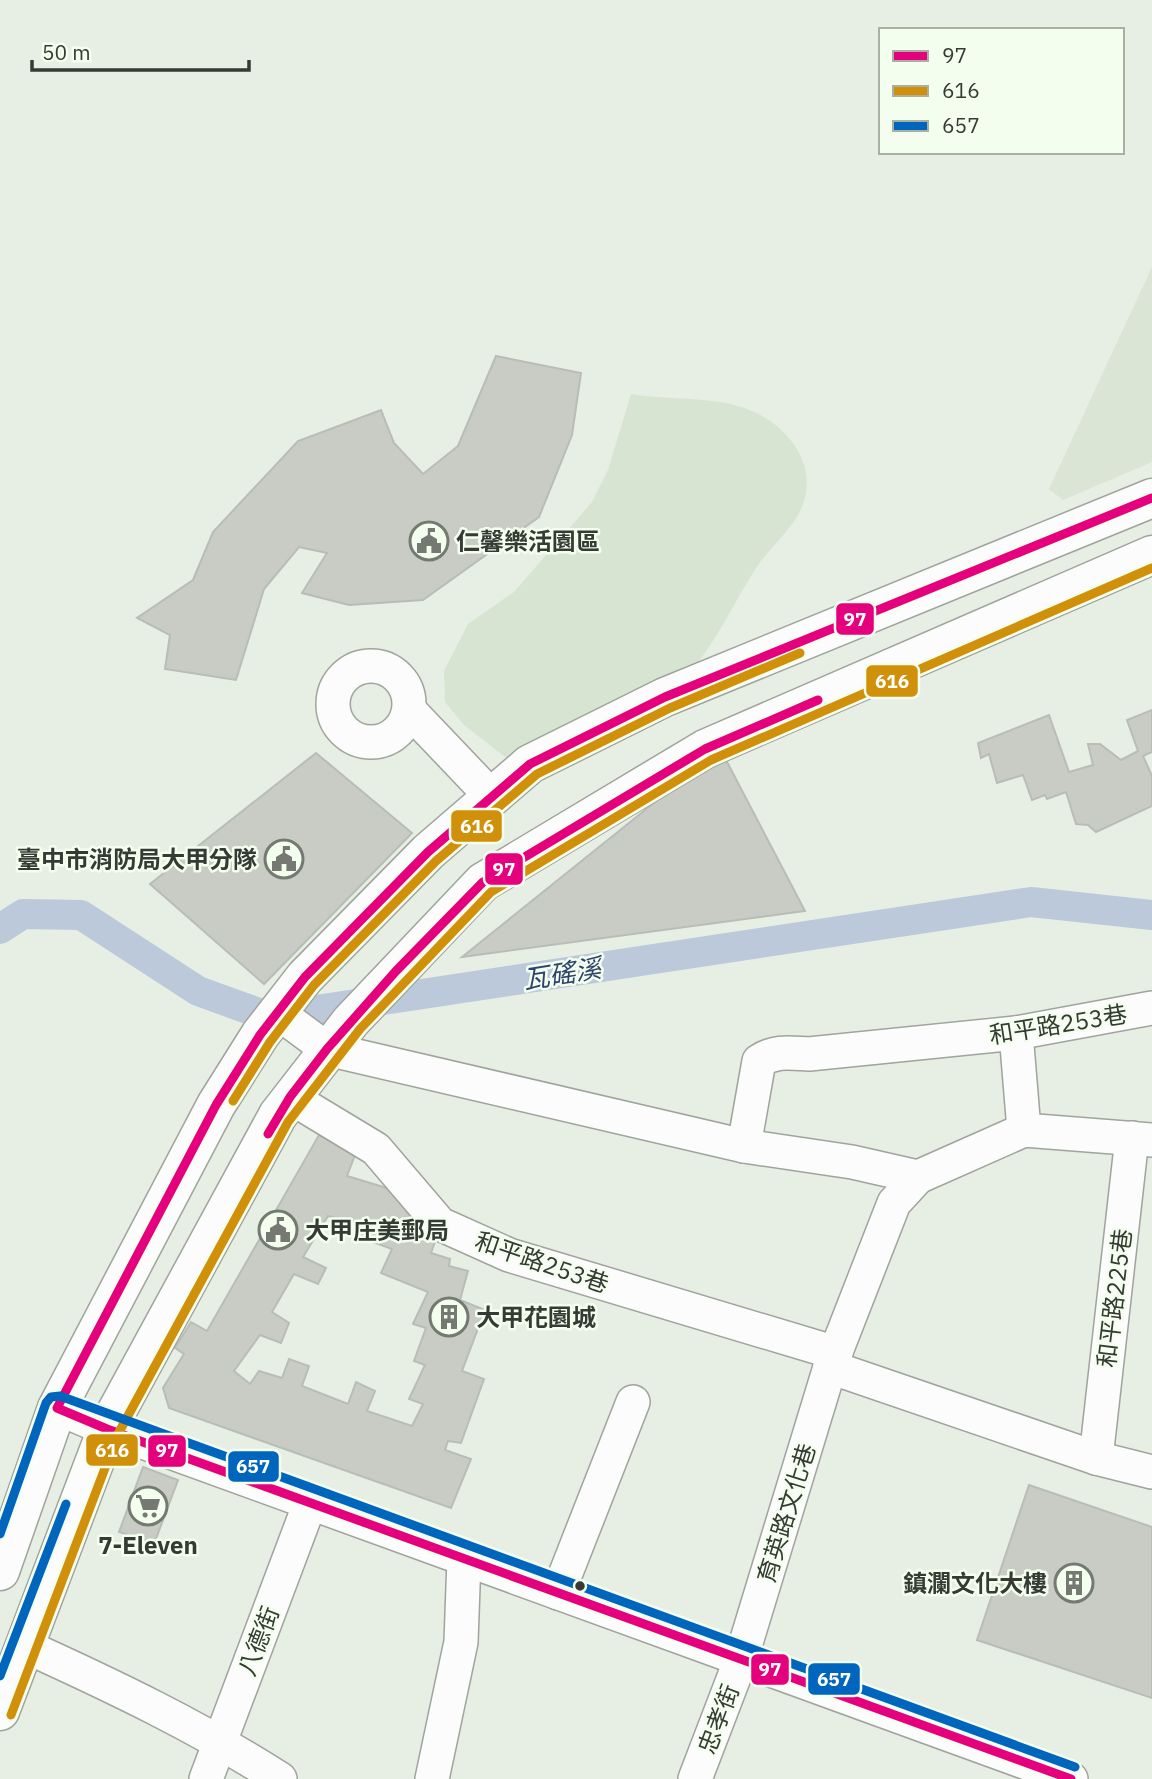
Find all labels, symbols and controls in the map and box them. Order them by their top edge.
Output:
scale bar [32,28,248,72]
legend [879,28,1124,154]
text: 50 m [42,38,91,66]
text: 97 [942,41,967,69]
text: 616 [942,76,980,104]
text: 657 [942,111,980,139]
public building icon: 仁馨樂活園區 [408,520,450,562]
place label: 仁馨樂活園區 [456,525,600,557]
line badge: 97 [835,602,875,636]
text: 97 [844,607,866,631]
line badge: 616 [865,664,919,698]
text: 616 [875,669,909,693]
line badge: 616 [450,809,503,843]
text: 616 [460,814,494,838]
public building icon: 臺中市消防局大甲分隊 [263,838,305,880]
place label: 臺中市消防局大甲分隊 [17,843,257,875]
line badge: 97 [484,852,524,886]
text: 97 [493,857,515,881]
water label: 瓦磘溪 [521,949,607,996]
street label: 和平路253巷 [987,997,1129,1051]
public building icon: 大甲庄美郵局 [257,1209,299,1251]
place label: 大甲庄美郵局 [305,1214,449,1246]
street label: 和平路253巷 [471,1224,613,1300]
street label: 和平路225巷 [1090,1227,1138,1369]
building icon: 大甲花園城 [428,1296,470,1338]
place label: 大甲花園城 [476,1301,596,1333]
line badge: 616 [85,1433,139,1467]
line badge: 97 [147,1434,187,1468]
text: 616 [95,1438,129,1462]
text: 97 [156,1438,178,1462]
street label: 育英路文化巷 [750,1439,822,1587]
line badge: 657 [227,1450,280,1483]
text: 657 [236,1454,270,1478]
supermarket icon: 7-Eleven [127,1485,169,1527]
place label: 7-Eleven [98,1529,198,1561]
building icon: 鎮瀾文化大樓 [1053,1562,1095,1604]
place label: 鎮瀾文化大樓 [903,1567,1047,1599]
unlabelled marker [573,1579,587,1593]
street label: 八德街 [230,1602,286,1680]
line badge: 97 [750,1653,790,1686]
text: 97 [759,1657,781,1681]
line badge: 657 [807,1662,861,1696]
text: 657 [817,1667,851,1691]
street label: 忠孝街 [690,1680,746,1758]

